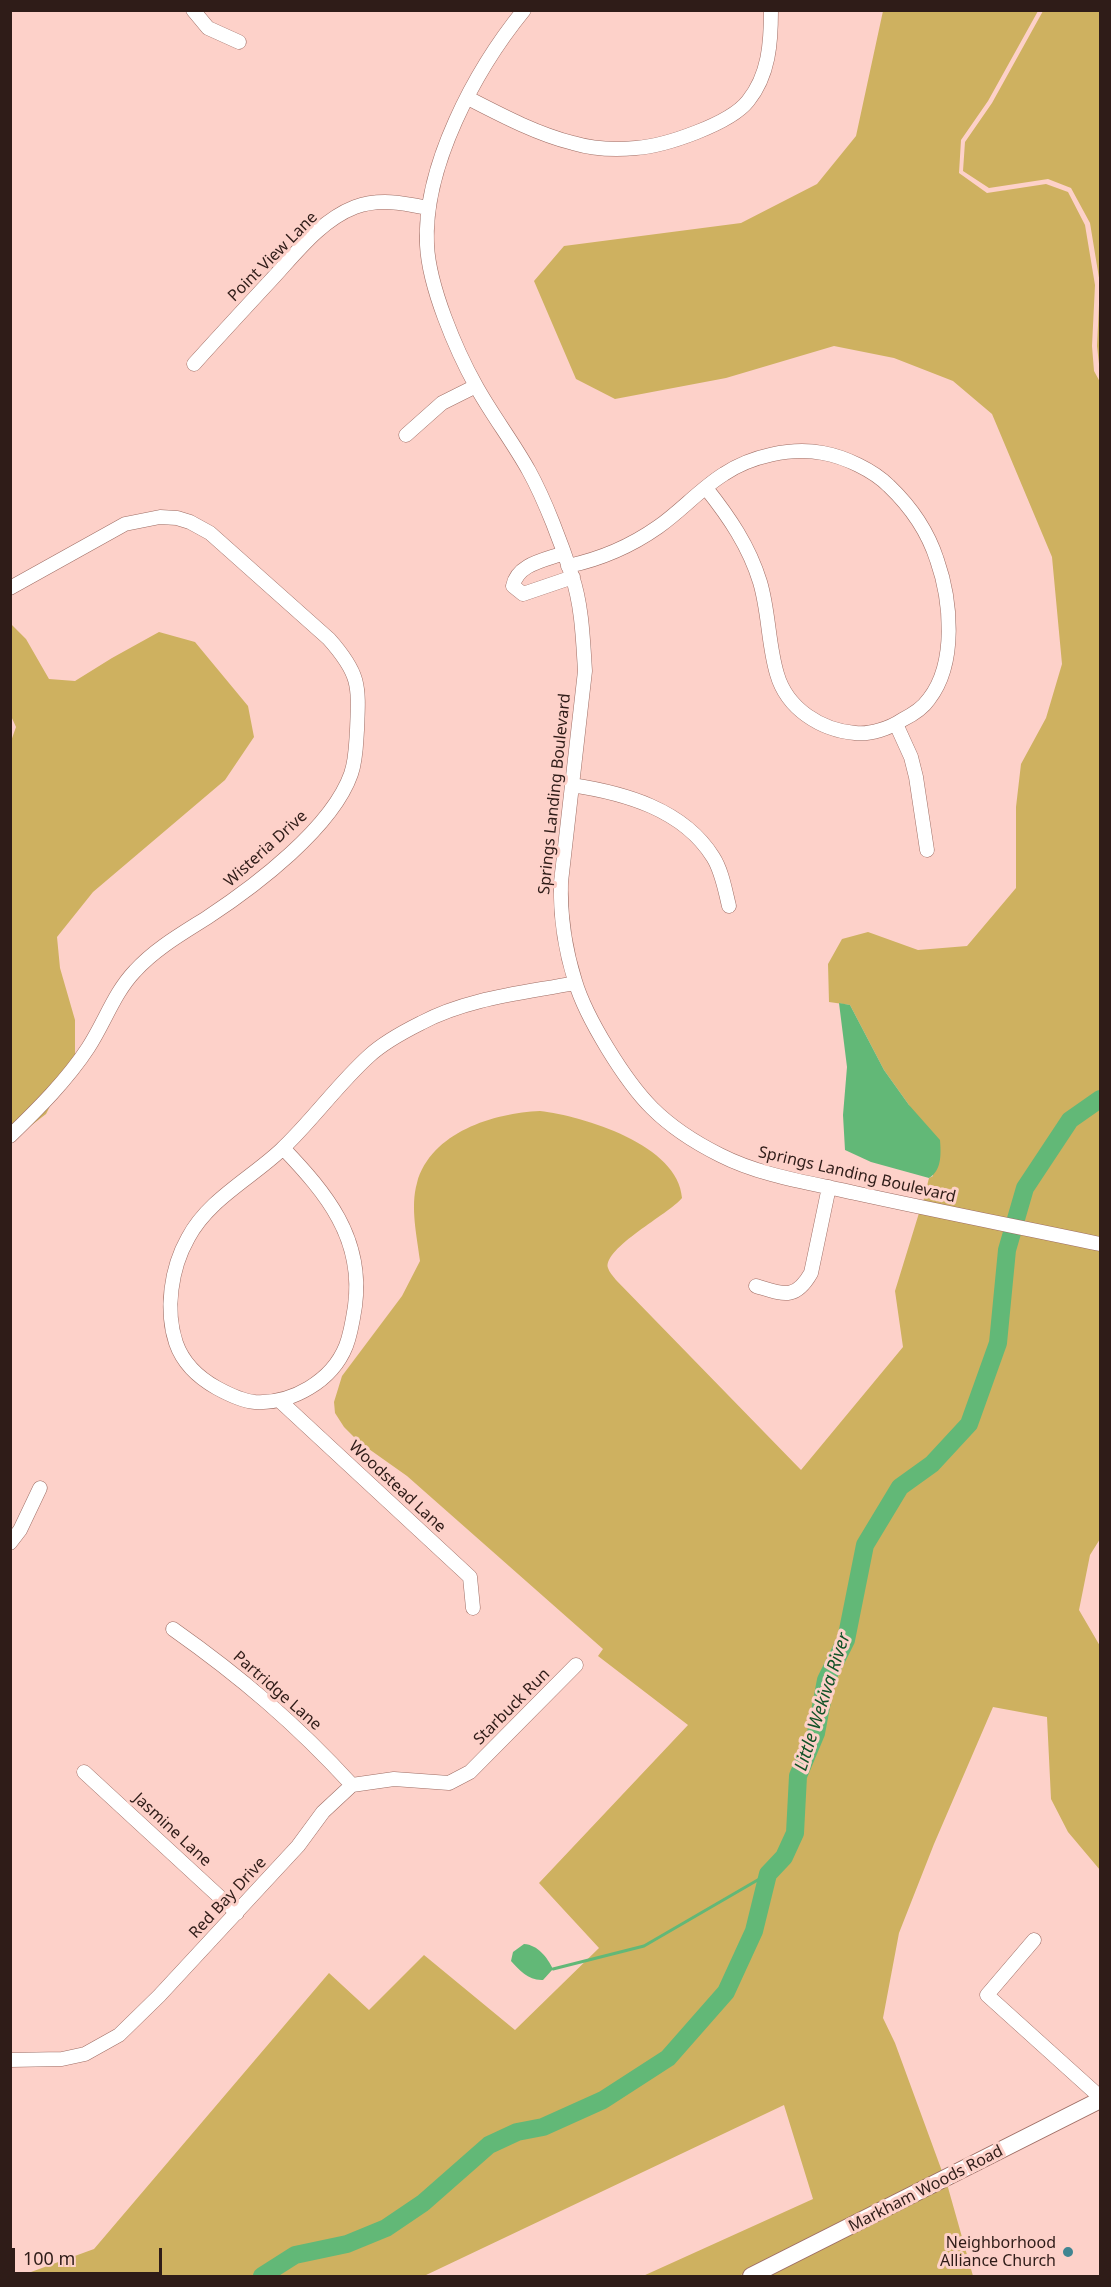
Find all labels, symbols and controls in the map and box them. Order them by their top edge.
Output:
street label: Point View Lane [224,208,322,306]
street label: Springs Landing Boulevard [535,693,575,895]
street label: Wisteria Drive [221,807,311,891]
street label: Springs Landing Boulevard [756,1143,958,1207]
street label: Woodstead Lane [345,1437,449,1537]
water label: Little Wekiva River [790,1630,856,1774]
street label: Partridge Lane [229,1647,325,1735]
street label: Starbuck Run [470,1665,554,1749]
street label: Jasmine Lane [129,1789,215,1871]
street label: Red Bay Drive [185,1853,271,1943]
street label: Markham Woods Road [846,2142,1006,2236]
place label: Neighborhood Alliance Church [940,2233,1056,2271]
scale bar [15,2236,165,2274]
marker: Neighborhood Alliance Church [1061,2245,1075,2259]
text: 100 m [23,2246,75,2270]

